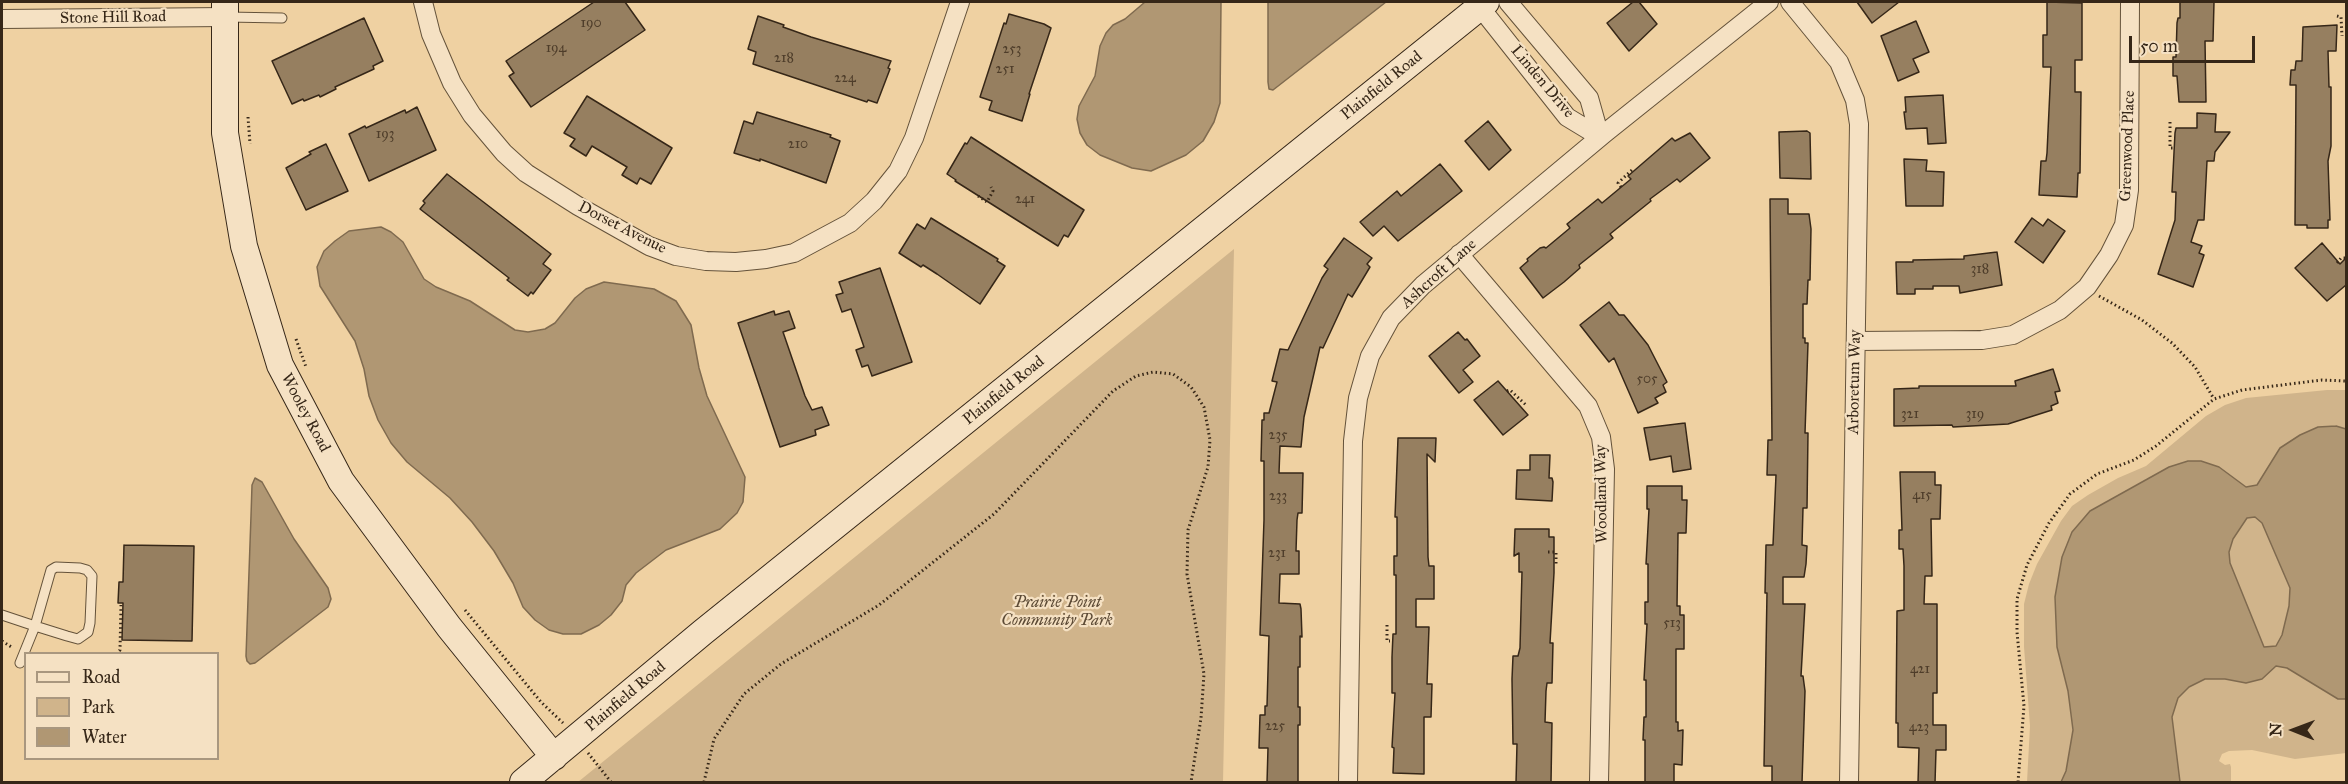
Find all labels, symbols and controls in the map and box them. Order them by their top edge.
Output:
street label: Stone Hill Road [60,7,166,29]
house number: 190 [580,16,602,32]
scale bar [2132,24,2258,62]
text: 50 m [2140,35,2178,57]
house number: 194 [546,41,566,57]
house number: 253 [1003,42,1021,58]
street label: Linden Drive [1506,42,1578,122]
street label: Plainfield Road [1337,47,1427,125]
house number: 218 [774,51,794,67]
house number: 251 [996,62,1014,78]
house number: 224 [834,71,856,87]
street label: Greenwood Place [2116,90,2140,202]
house number: 193 [376,127,394,143]
house number: 210 [788,137,808,153]
house number: 241 [1015,192,1035,208]
street label: Dorset Avenue [575,198,669,258]
street label: Ashcroft Lane [1397,235,1481,313]
house number: 318 [1971,262,1989,278]
street label: Arboretum Way [1844,329,1866,435]
street label: Plainfield Road [959,352,1049,430]
street label: Wooley Road [276,370,334,456]
house number: 505 [1636,372,1658,388]
house number: 321 [1901,407,1919,423]
house number: 319 [1966,407,1984,423]
house number: 235 [1268,428,1288,444]
street label: Woodland Way [1592,445,1612,543]
house number: 415 [1912,488,1932,504]
house number: 233 [1269,489,1287,505]
house number: 231 [1268,546,1286,562]
park label: Prairie Point Community Park [1001,593,1113,631]
house number: 513 [1663,616,1681,632]
legend [24,652,219,760]
street label: Plainfield Road [582,658,670,736]
house number: 421 [1910,662,1930,678]
text: Road [82,666,120,688]
text: Park [82,696,115,718]
north arrow [2264,700,2324,760]
house number: 225 [1265,719,1285,735]
house number: 423 [1909,720,1929,736]
text: N [2266,723,2285,737]
text: Water [82,726,126,748]

